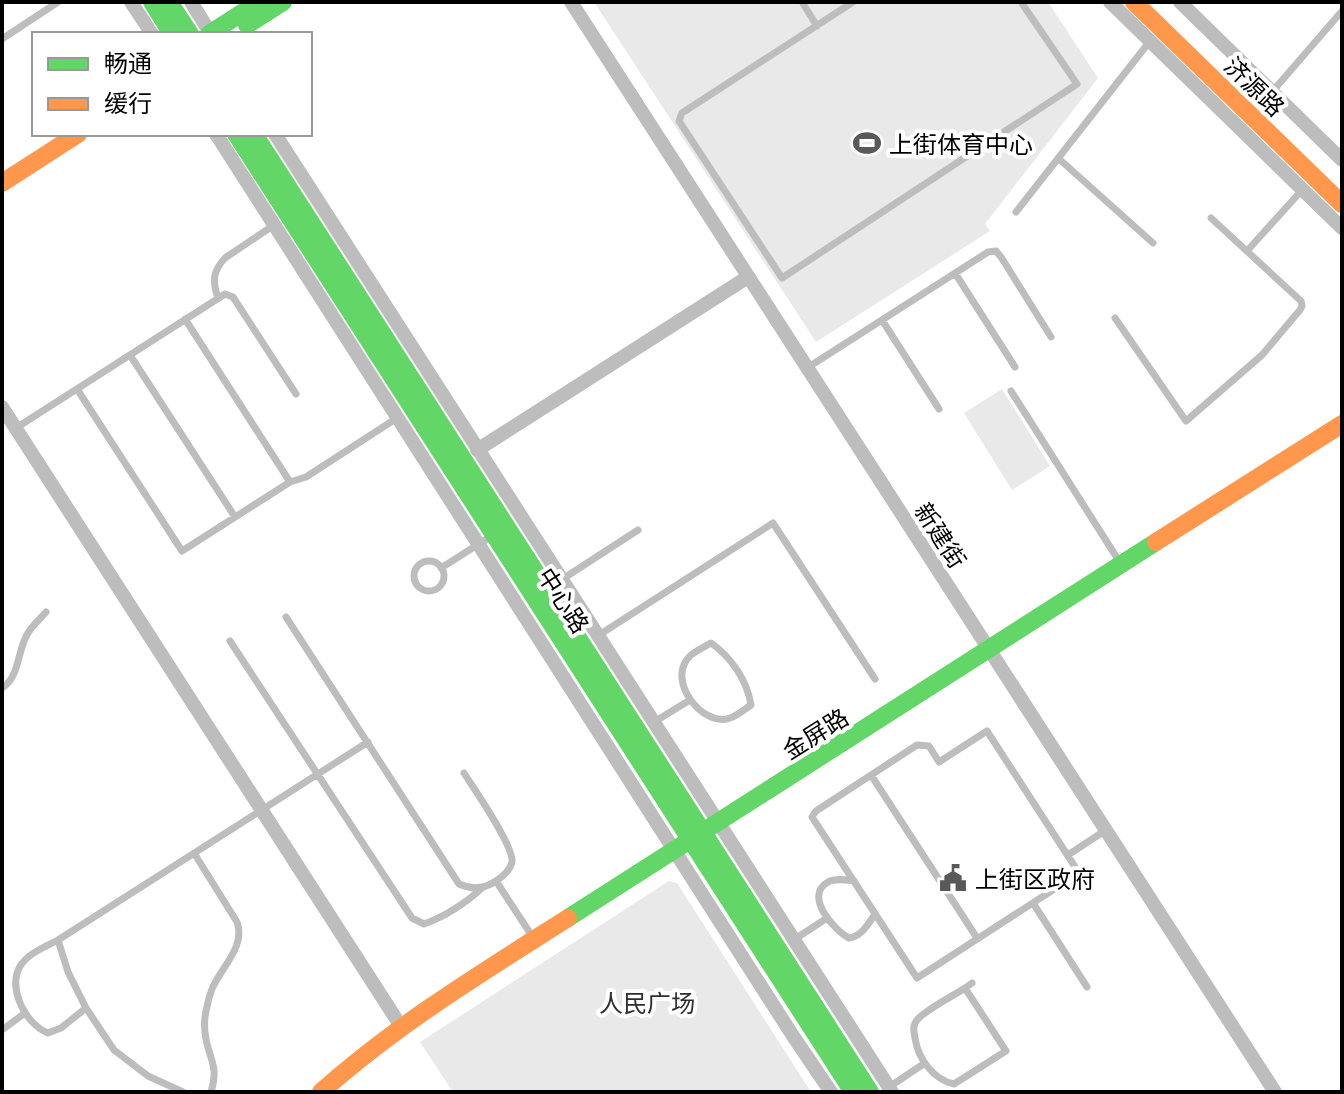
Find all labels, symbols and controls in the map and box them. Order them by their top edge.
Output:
legend [32,32,312,136]
text: 畅通 [104,48,152,77]
street label: 济源路 [1219,51,1291,121]
text: 缓行 [104,88,152,117]
sports icon: 上街体育中心 [852,128,882,158]
place label: 上街体育中心 [889,129,1033,158]
street label: 新建街 [909,497,973,573]
street label: 中心路 [532,562,596,638]
street label: 金屏路 [777,702,853,764]
public building icon: 上街区政府 [938,863,968,893]
place label: 上街区政府 [975,864,1095,893]
park label: 人民广场 [599,988,695,1017]

